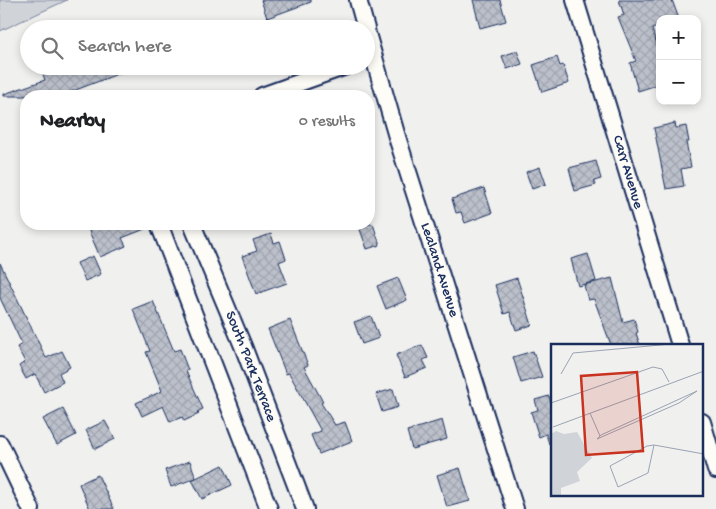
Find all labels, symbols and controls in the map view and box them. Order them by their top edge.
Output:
map controls [656,15,701,105]
button: + [656,15,701,60]
search box [20,20,375,75]
icon: search [38,34,66,62]
text: Search here [78,36,172,59]
button: − [656,60,701,105]
text: Nearby [40,110,105,135]
text: 0 results [299,113,355,132]
street label: Carr Avenue [608,133,647,211]
street label: Lealand Avenue [416,221,463,320]
street label: South Park Terrace [221,309,280,424]
inset map [551,344,704,496]

